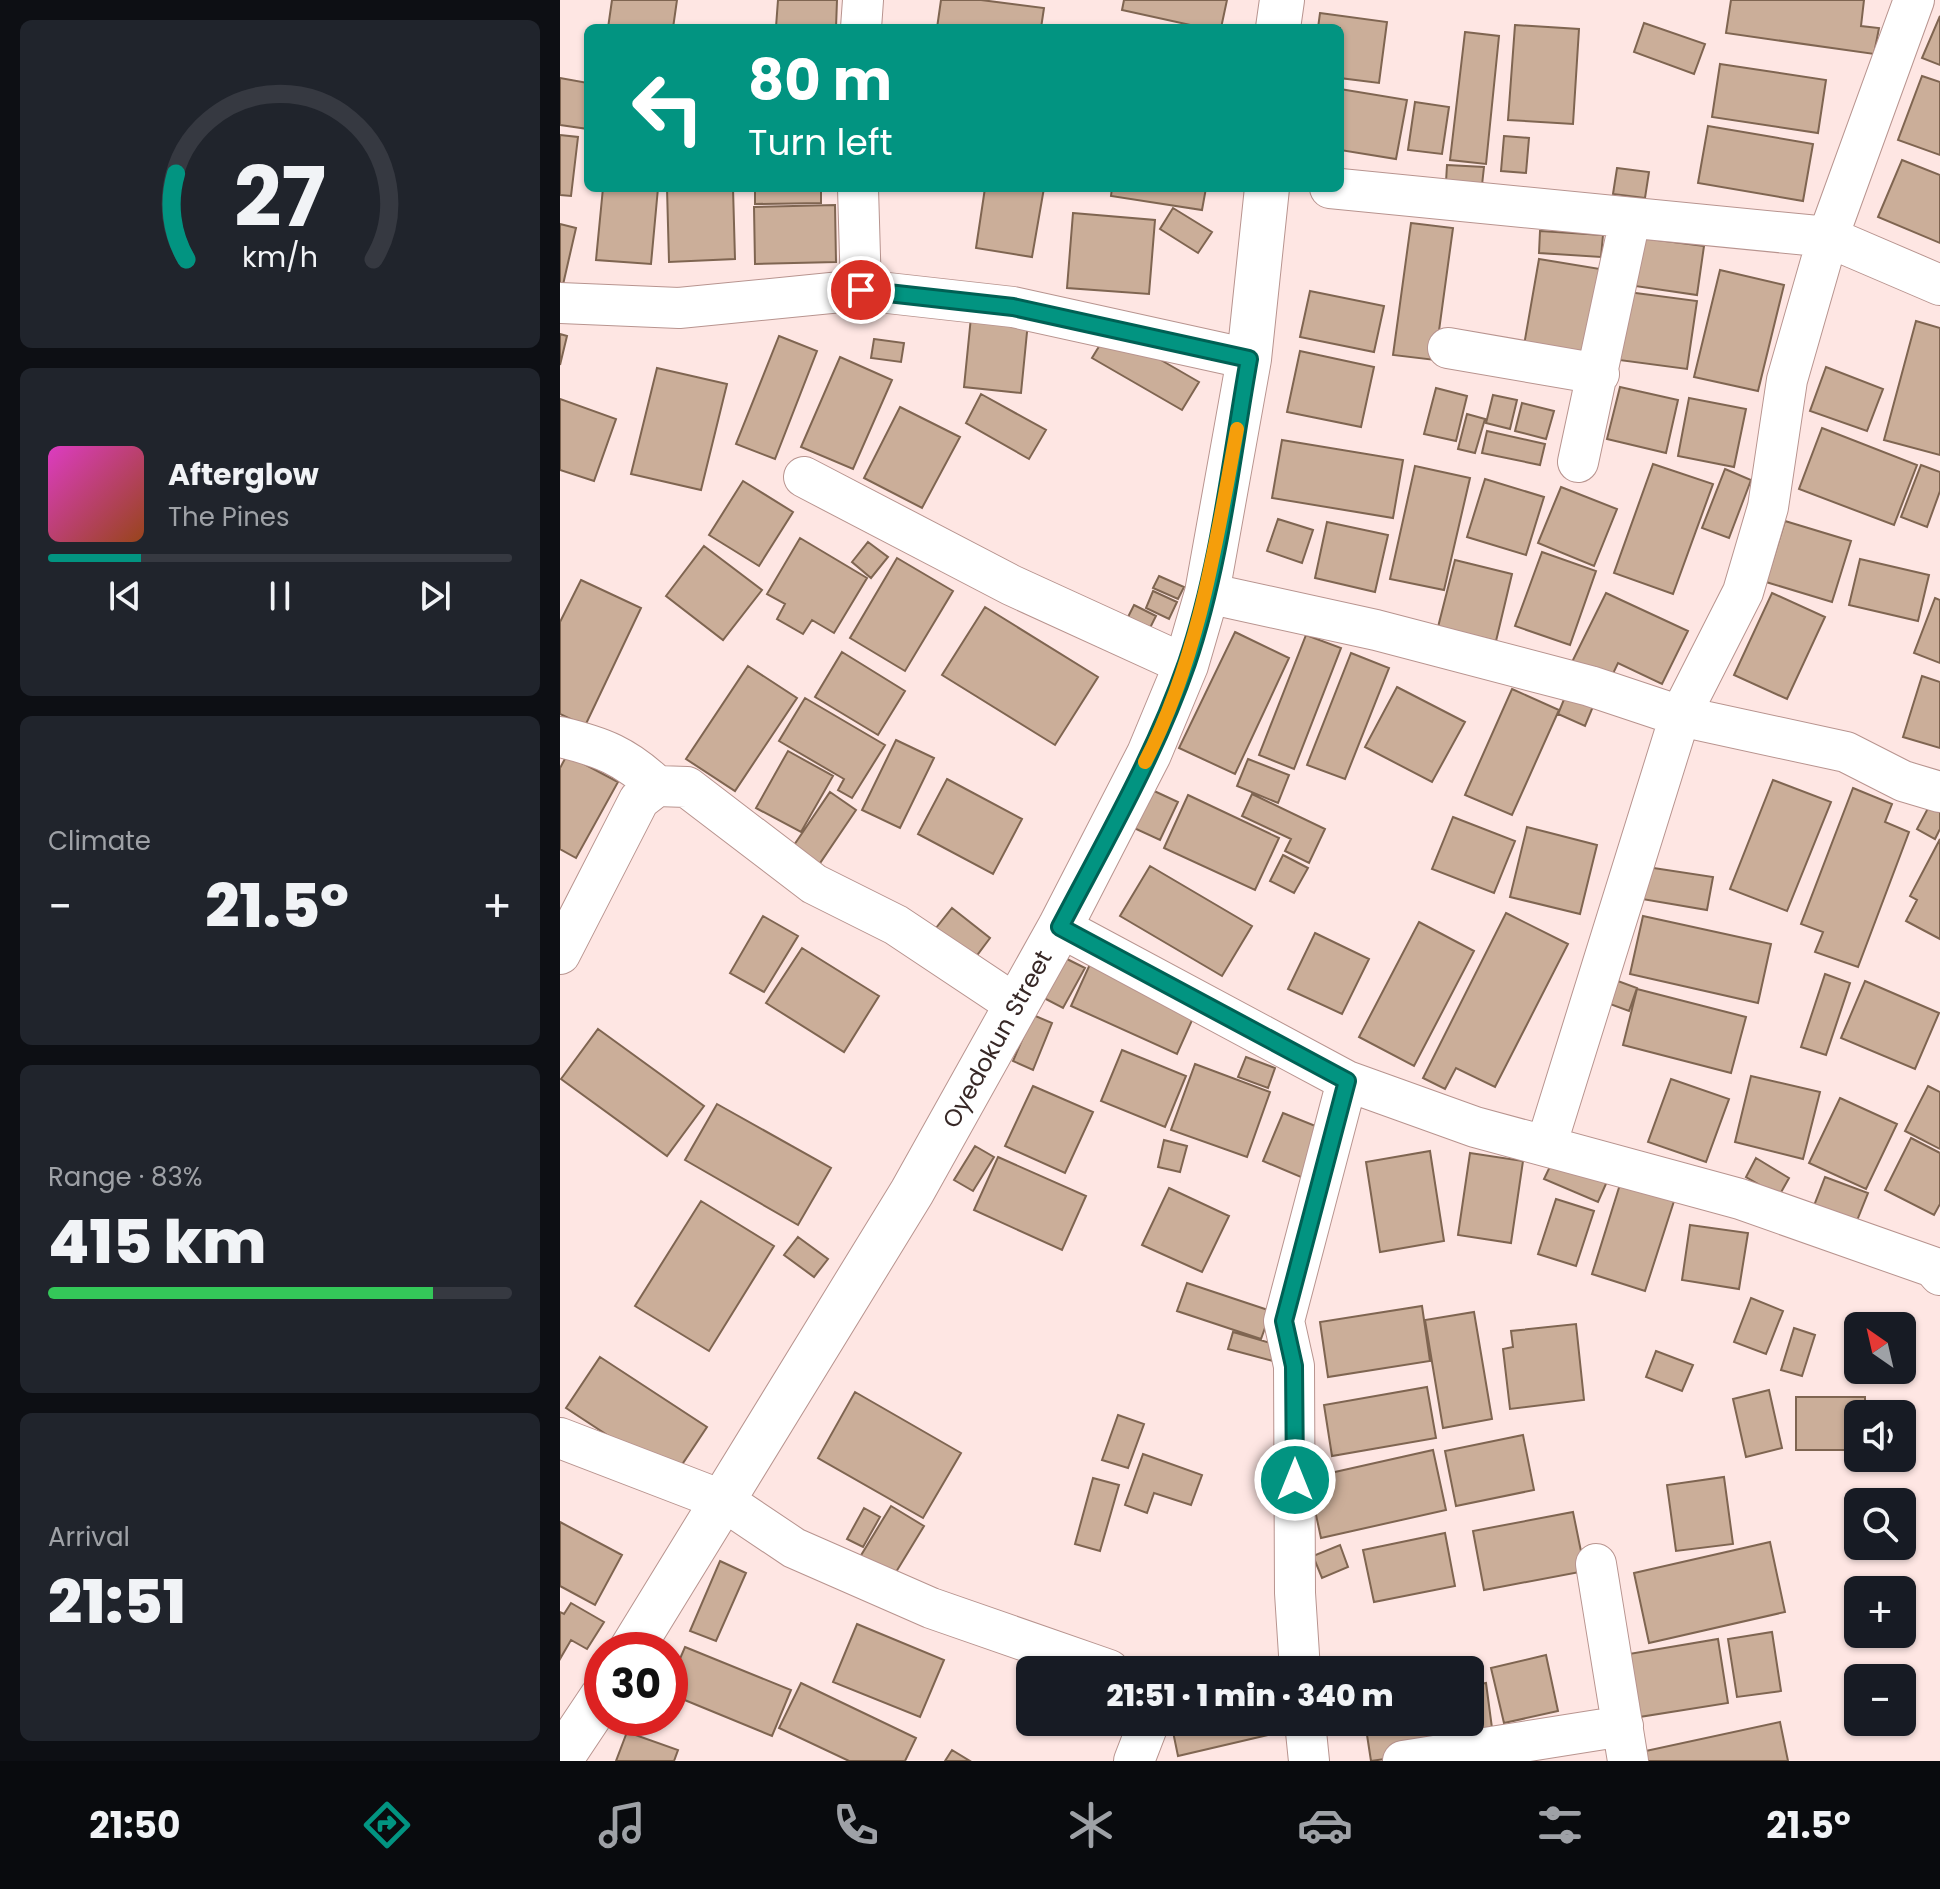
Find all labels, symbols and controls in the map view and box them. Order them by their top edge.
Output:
text: 80 m [748,41,892,120]
icon: left [616,56,720,160]
text: Turn left [748,117,893,168]
text: 27 [234,139,326,255]
text: km/h [242,237,318,277]
pin [827,256,895,324]
icon: arrive [839,268,883,312]
text: Afterglow [168,453,319,496]
text: The Pines [168,499,290,535]
icon: previous [103,574,147,618]
icon: pause [258,574,302,618]
icon: next [413,574,457,618]
text: Climate [48,823,151,859]
text: 21.5° [205,864,349,948]
text: − [48,876,72,937]
text: + [482,876,512,937]
street label: Oyedokun Street [934,944,1060,1134]
text: Range · 83% [48,1159,203,1195]
text: 415 km [48,1200,266,1284]
north arrow [1844,1312,1916,1384]
map controls [1844,1312,1916,1736]
button: sound [1844,1400,1916,1472]
position arrow [1253,1438,1337,1522]
button: search [1844,1488,1916,1560]
text: Arrival [48,1519,130,1555]
text: 21:51 [48,1560,186,1644]
button: + [1844,1576,1916,1648]
speed limit sign: 30 [584,1632,688,1736]
button: − [1844,1664,1916,1736]
text: 21:51 · 1 min · 340 m [1106,1674,1394,1717]
icon: directions [359,1797,415,1853]
icon: music [594,1797,650,1853]
icon: phone [828,1797,884,1853]
icon: climate [1063,1797,1119,1853]
icon: car [1297,1797,1353,1853]
icon: filters [1532,1797,1588,1853]
text: 21:50 [89,1800,180,1851]
text: 21.5° [1766,1800,1851,1851]

